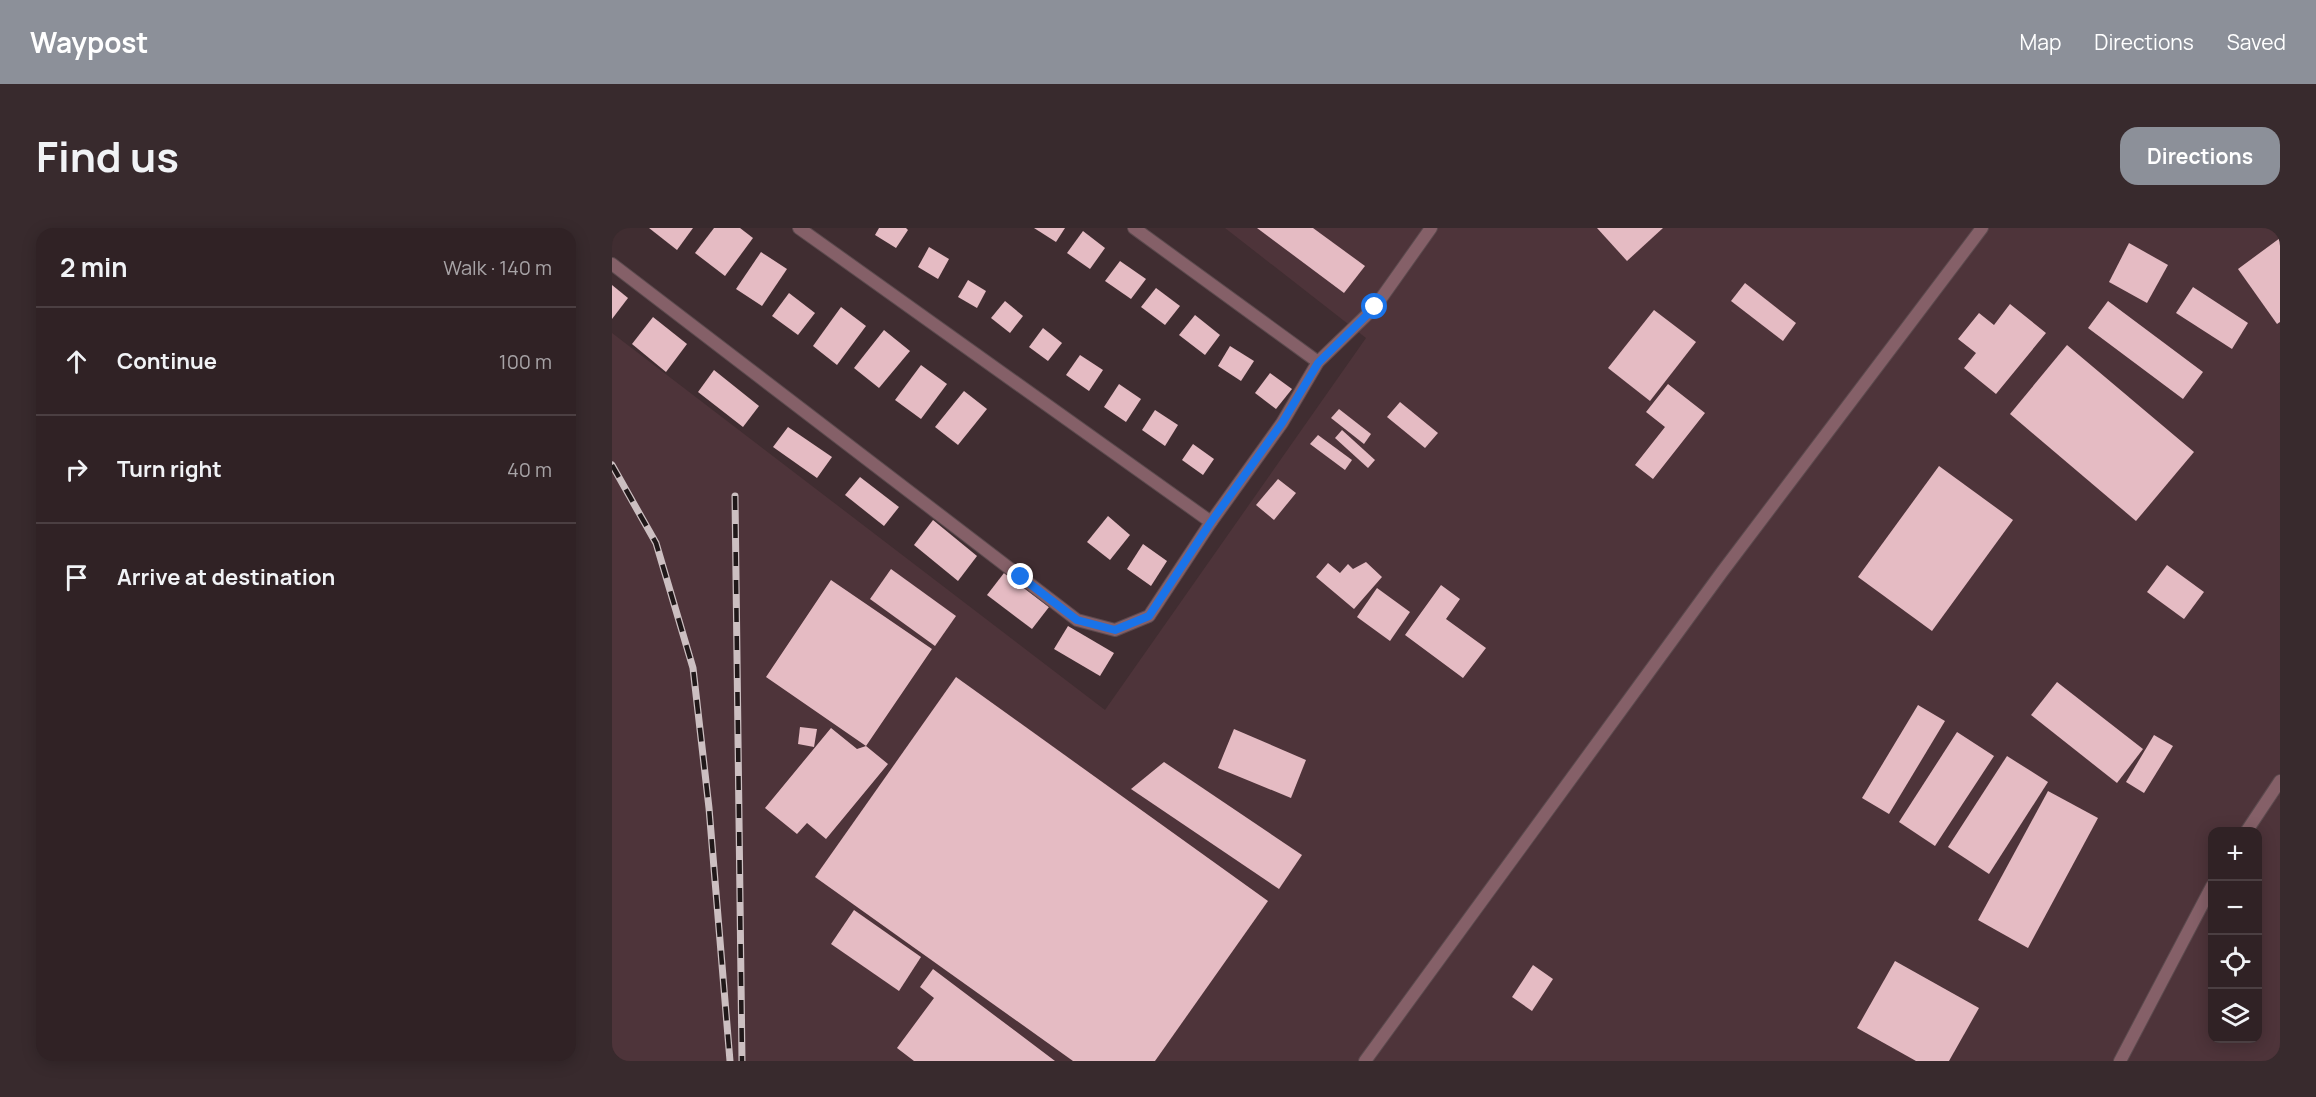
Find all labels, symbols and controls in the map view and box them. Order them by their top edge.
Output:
text: Waypost [30,23,149,61]
text: Map [2020,28,2061,56]
text: Directions [2094,28,2194,56]
text: Saved [2227,28,2286,56]
text: Find us [36,127,179,185]
button: Directions [2120,127,2280,185]
text: 2 min [60,249,128,285]
text: Walk · 140 m [443,254,552,281]
route start [1361,293,1387,319]
icon: ahead [60,345,93,378]
text: Continue [117,346,217,376]
text: 100 m [499,348,552,375]
icon: right [60,453,93,486]
text: Turn right [117,454,222,484]
text: 40 m [507,456,552,483]
icon: arrive [60,561,93,594]
text: Arrive at destination [117,562,335,592]
route end [1007,563,1033,589]
map controls [2208,827,2262,1043]
button: + [2208,827,2262,881]
button: − [2208,881,2262,935]
button: locate [2208,935,2262,989]
button: layers [2208,989,2262,1043]

